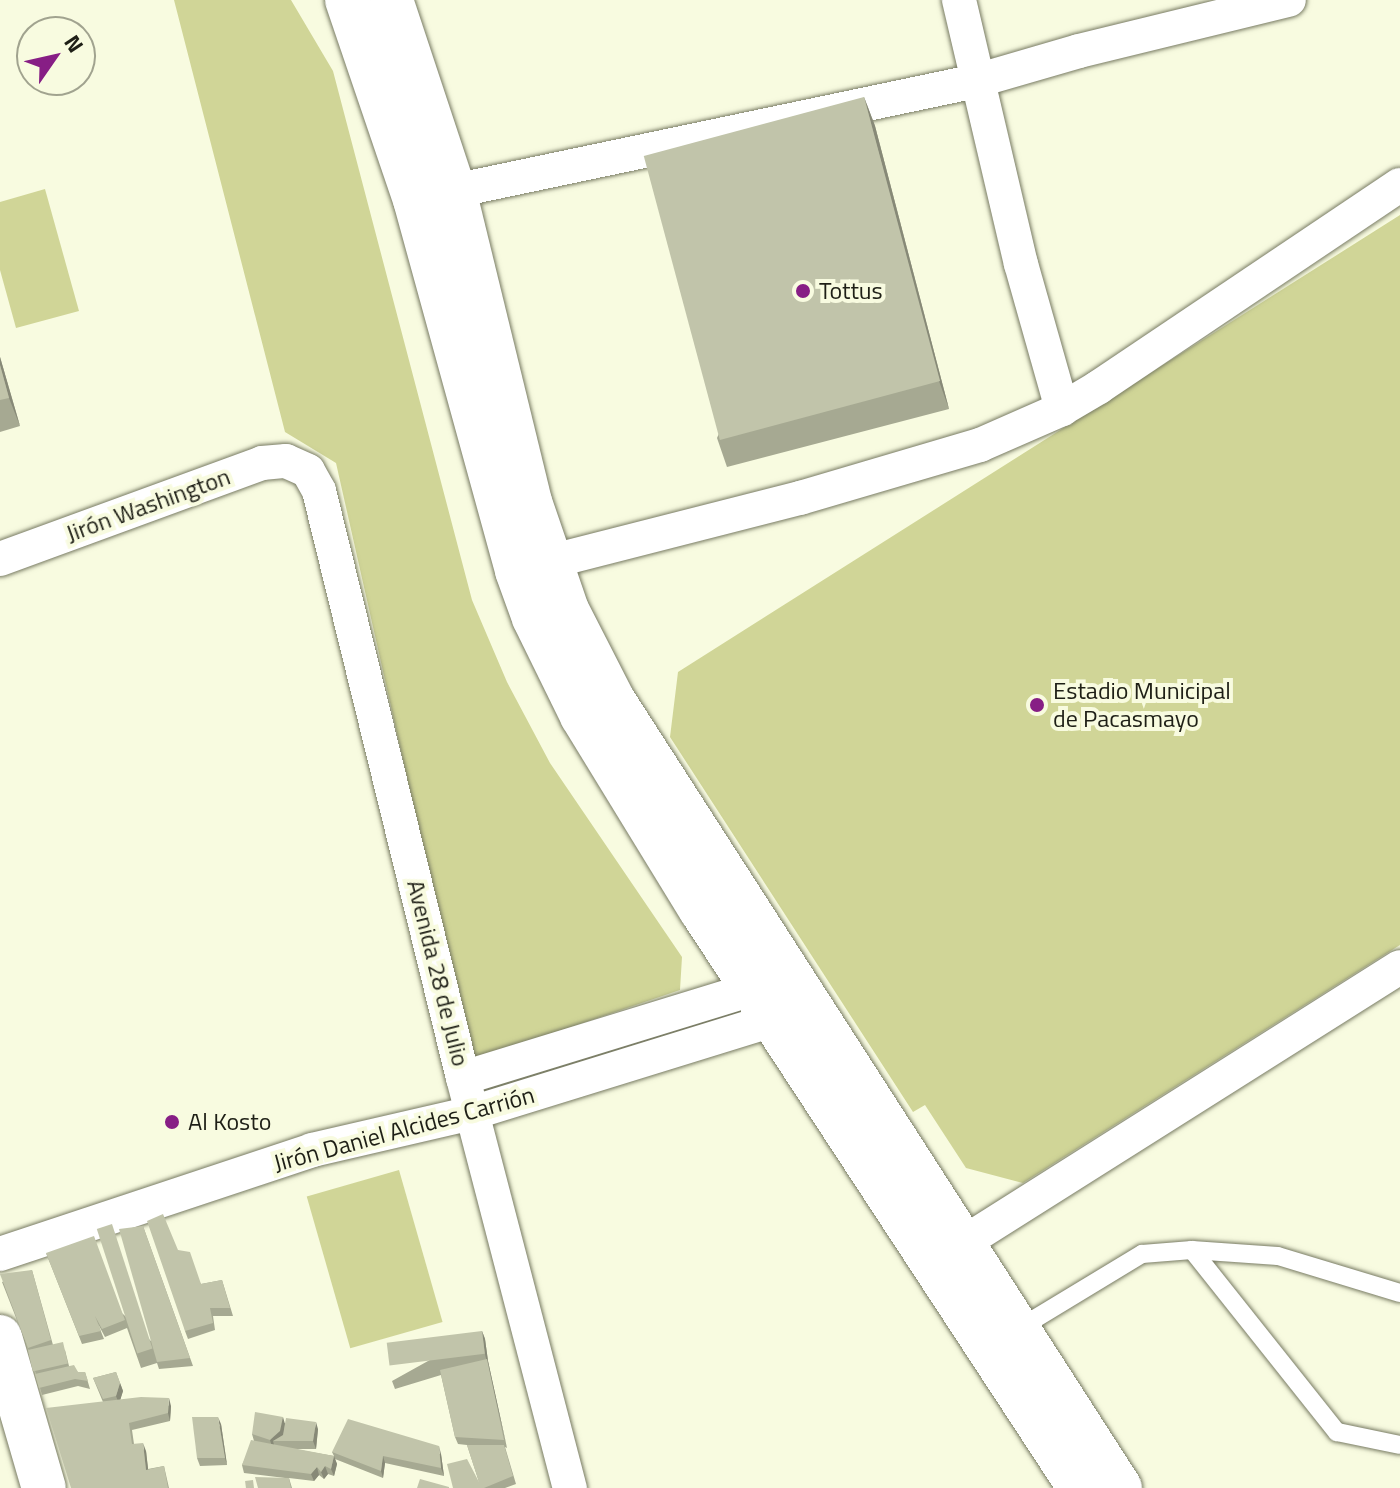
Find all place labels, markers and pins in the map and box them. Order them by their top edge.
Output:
place label: Tottus [819,277,883,305]
marker: Tottus [794,282,812,300]
place label: Estadio Municipal de Pacasmayo [1053,677,1231,733]
marker: Estadio Municipal de Pacasmayo [1028,696,1046,714]
place label: Al Kosto [188,1108,271,1136]
marker: Al Kosto [163,1113,181,1131]

